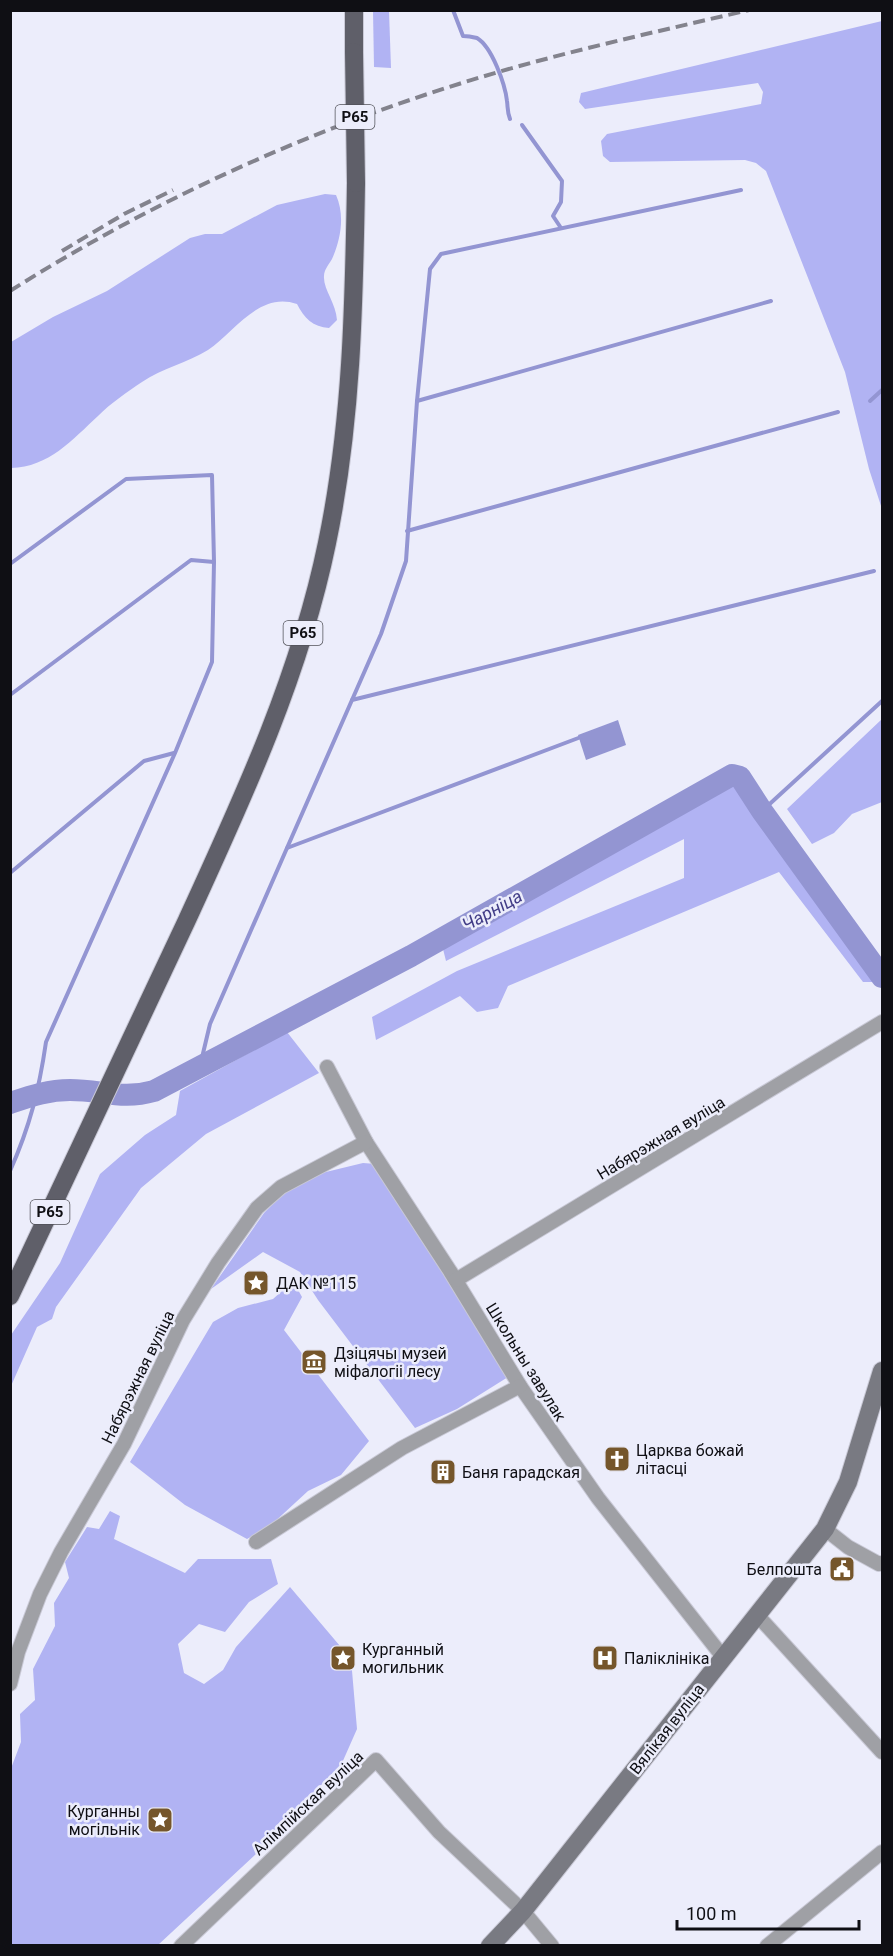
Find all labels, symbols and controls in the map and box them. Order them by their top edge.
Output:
road number: Р65 [336,105,374,129]
road number: Р65 [284,621,322,645]
water label: Чарніца [458,885,526,935]
street label: Набярэжная вуліца [594,1092,728,1184]
road number: Р65 [31,1200,70,1224]
place icon: ДАК №115 [241,1268,271,1298]
place label: ДАК №115 [276,1274,356,1293]
street label: Школьны завулак [482,1299,570,1425]
street label: Набярэжная вуліца [98,1307,178,1447]
place label: Дзіцячы музей міфалогіі лесу [334,1344,447,1381]
museum icon: Дзіцячы музей міфалогіі лесу [299,1347,329,1377]
place label: Царква божай літасці [636,1441,744,1478]
church icon: Царква божай літасці [602,1444,632,1474]
building icon: Баня гарадская [428,1457,458,1487]
place label: Баня гарадская [462,1463,580,1482]
public building icon: Белпошта [827,1554,857,1584]
place label: Белпошта [747,1560,822,1579]
place label: Курганный могильник [362,1640,444,1677]
place icon: Курганный могильник [328,1643,358,1673]
hospital icon: Паліклініка [590,1643,620,1673]
place label: Паліклініка [624,1649,710,1668]
street label: Вялікая вуліца [626,1680,708,1778]
street label: Алімпійская вуліца [249,1747,367,1859]
place label: Курганны могільнік [67,1802,140,1839]
place icon: Курганны могільнік [145,1805,175,1835]
scale bar [677,1893,858,1931]
text: 100 m [686,1903,737,1924]

